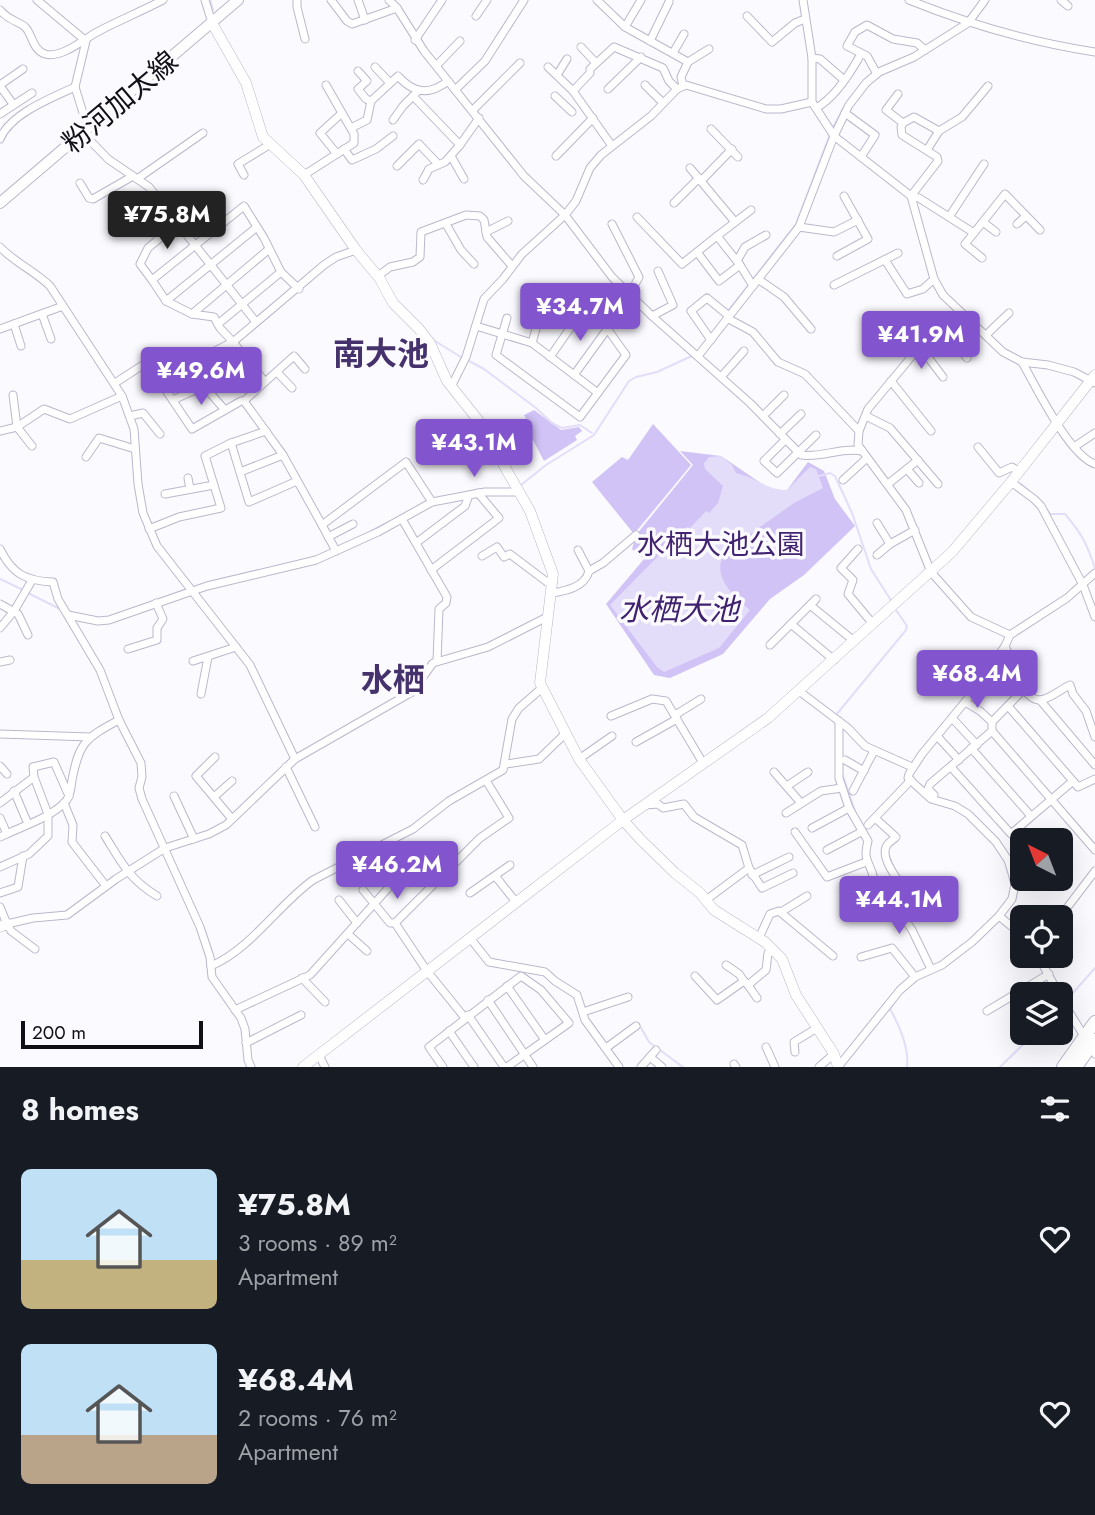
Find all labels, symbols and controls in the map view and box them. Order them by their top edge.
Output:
street label: 粉河加太線 [53,41,187,163]
pin: ¥75.8M [110,191,224,251]
text: ¥75.8M [124,197,210,231]
pin: ¥34.7M [523,284,637,343]
text: ¥34.7M [536,289,624,323]
pin: ¥41.9M [864,312,978,371]
text: ¥41.9M [878,317,964,351]
district label: 南大池 [333,331,429,377]
pin: ¥49.6M [144,348,258,407]
text: ¥49.6M [157,353,245,387]
pin: ¥43.1M [417,420,531,479]
text: ¥43.1M [432,425,517,459]
park label: 水栖大池公園 [637,524,805,565]
water label: 水栖大池 [619,588,742,631]
pin: ¥68.4M [920,650,1034,710]
text: ¥68.4M [933,656,1021,690]
district label: 水栖 [361,657,425,703]
north arrow [1010,828,1073,891]
map controls [1010,828,1073,1045]
pin: ¥46.2M [340,842,454,901]
text: ¥46.2M [352,847,442,881]
pin: ¥44.1M [842,876,956,936]
text: ¥44.1M [855,882,943,916]
button: locate [1010,905,1073,968]
button: layers [1010,982,1073,1045]
scale bar [21,1018,203,1050]
text: 200 m [32,1019,86,1046]
text: 8 homes [21,1088,139,1131]
icon: filters [1036,1090,1074,1128]
text: ¥75.8M [238,1183,351,1226]
icon: home [77,1197,161,1281]
icon: heart [1036,1220,1074,1258]
text: 3 rooms · 89 m² [238,1226,397,1260]
text: Apartment [238,1260,338,1294]
text: ¥68.4M [238,1358,354,1401]
icon: home [77,1372,161,1456]
icon: heart [1036,1395,1074,1433]
text: 2 rooms · 76 m² [238,1401,397,1435]
text: Apartment [238,1435,338,1469]

